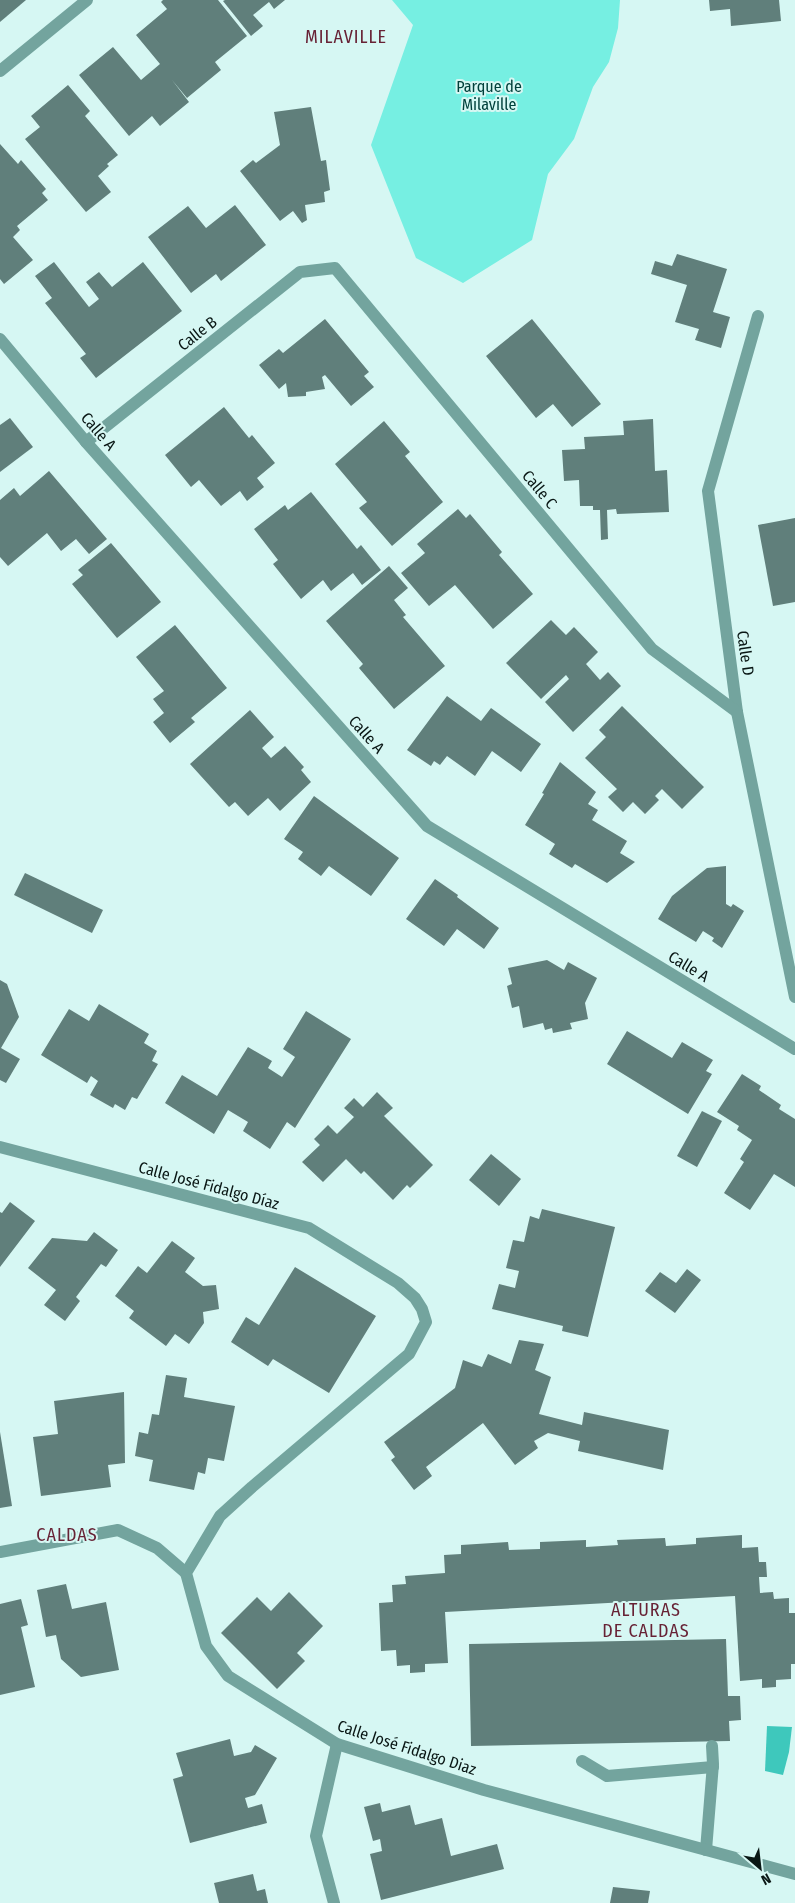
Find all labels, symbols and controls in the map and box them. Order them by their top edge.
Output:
district label: MILAVILLE [305,26,387,48]
park label: Parque de Milaville [456,77,522,114]
street label: Calle B [174,312,221,355]
street label: Calle A [77,408,121,455]
street label: Calle C [518,466,561,512]
street label: Calle D [733,629,758,677]
street label: Calle A [345,712,389,758]
street label: Calle A [665,947,713,986]
street label: Calle José Fidalgo Díaz [136,1158,281,1213]
district label: CALDAS [36,1524,98,1546]
district label: ALTURAS DE CALDAS [602,1599,690,1642]
street label: Calle José Fidalgo Diaz [335,1716,479,1779]
north arrow [735,1843,785,1893]
text: N [758,1870,774,1889]

